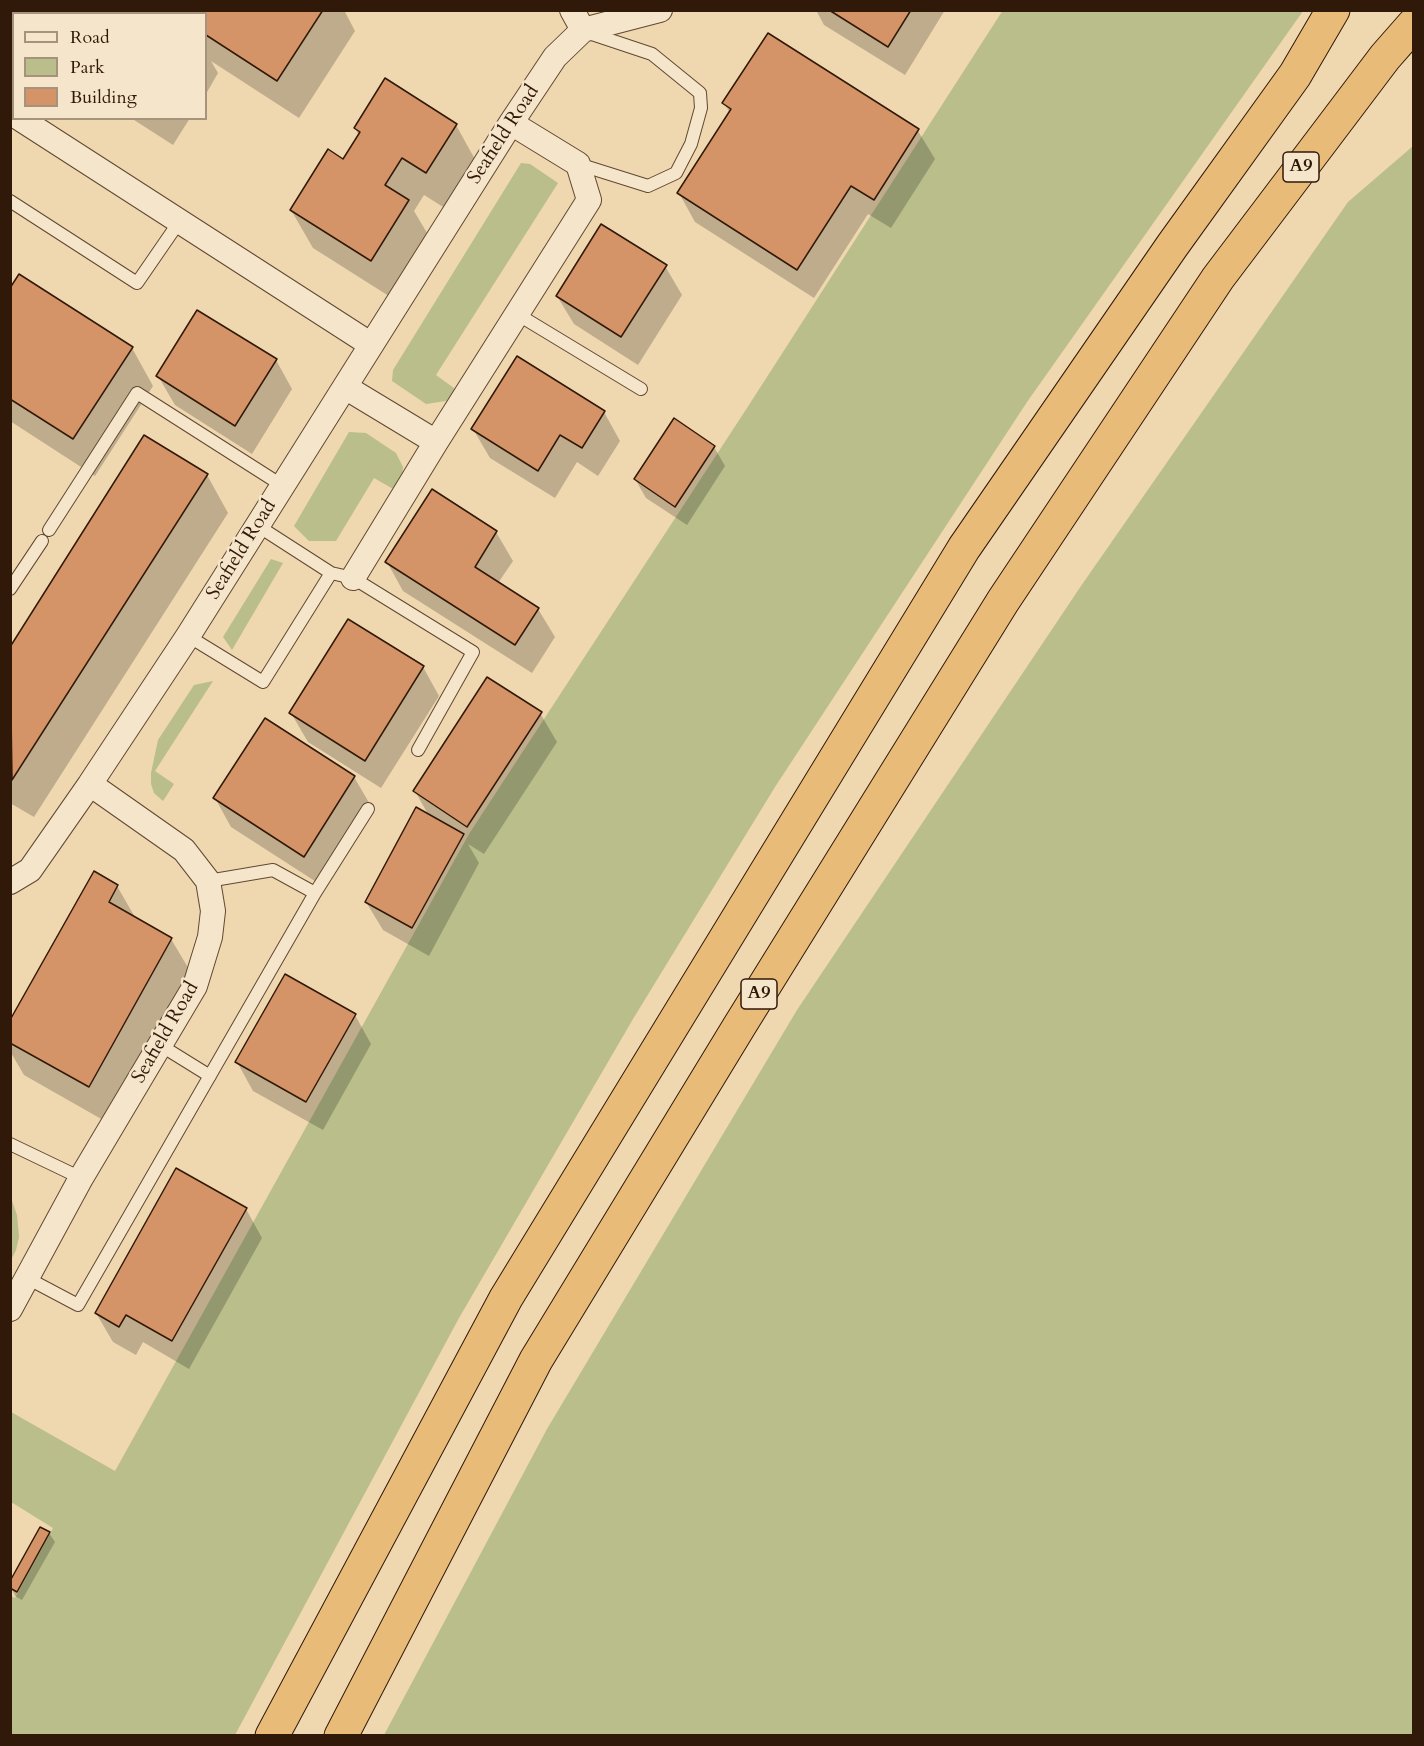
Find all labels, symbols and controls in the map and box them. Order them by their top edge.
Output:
legend [12,12,207,120]
text: Road [70,25,110,50]
text: Park [70,55,105,80]
street label: Seafield Road [463,81,545,189]
text: Building [70,85,137,110]
road number: A9 [1283,152,1319,182]
street label: Seafield Road [202,496,282,604]
street label: Seafield Road [127,978,205,1088]
road number: A9 [741,979,777,1009]

